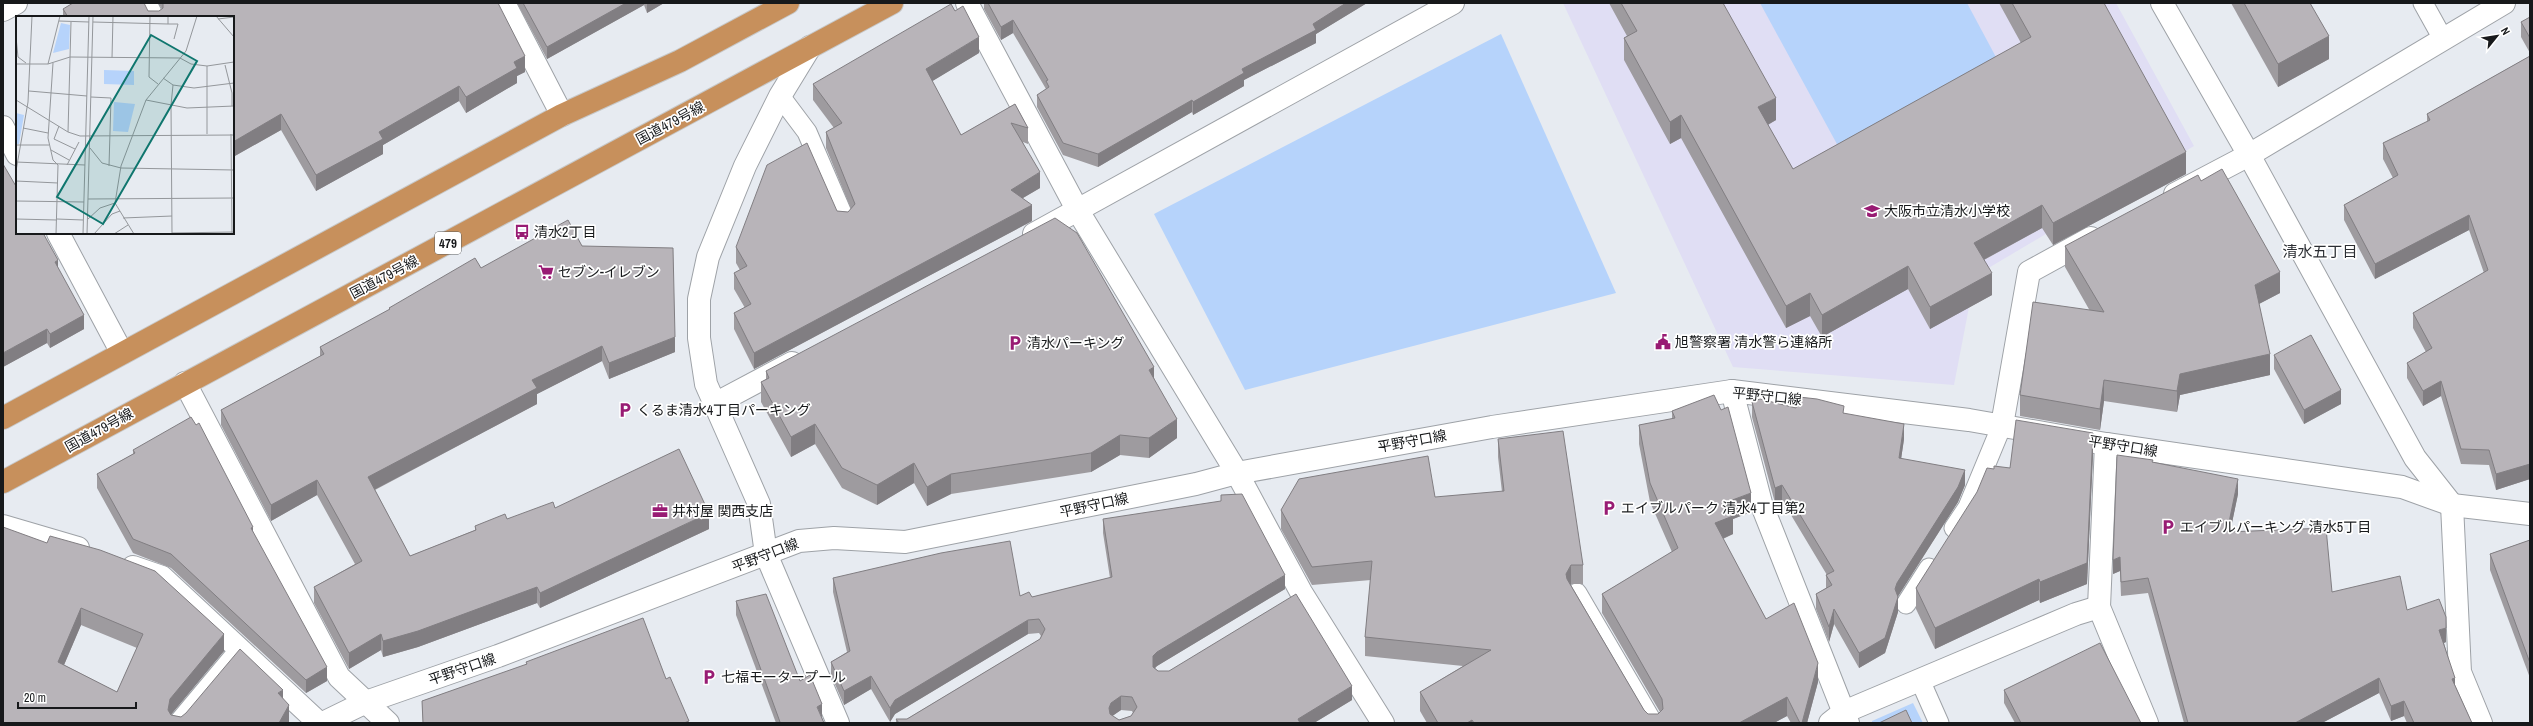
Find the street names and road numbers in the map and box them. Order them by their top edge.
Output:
street label: 国道479号線 [633,97,707,149]
road number: 479 [435,232,461,254]
street label: 国道479号線 [347,251,421,303]
street label: 平野守口線 [1731,383,1803,409]
street label: 国道479号線 [62,404,136,456]
street label: 平野守口線 [1376,426,1448,456]
street label: 平野守口線 [2087,432,2159,460]
street label: 平野守口線 [1058,489,1130,521]
street label: 平野守口線 [729,534,801,576]
street label: 平野守口線 [426,649,498,689]

